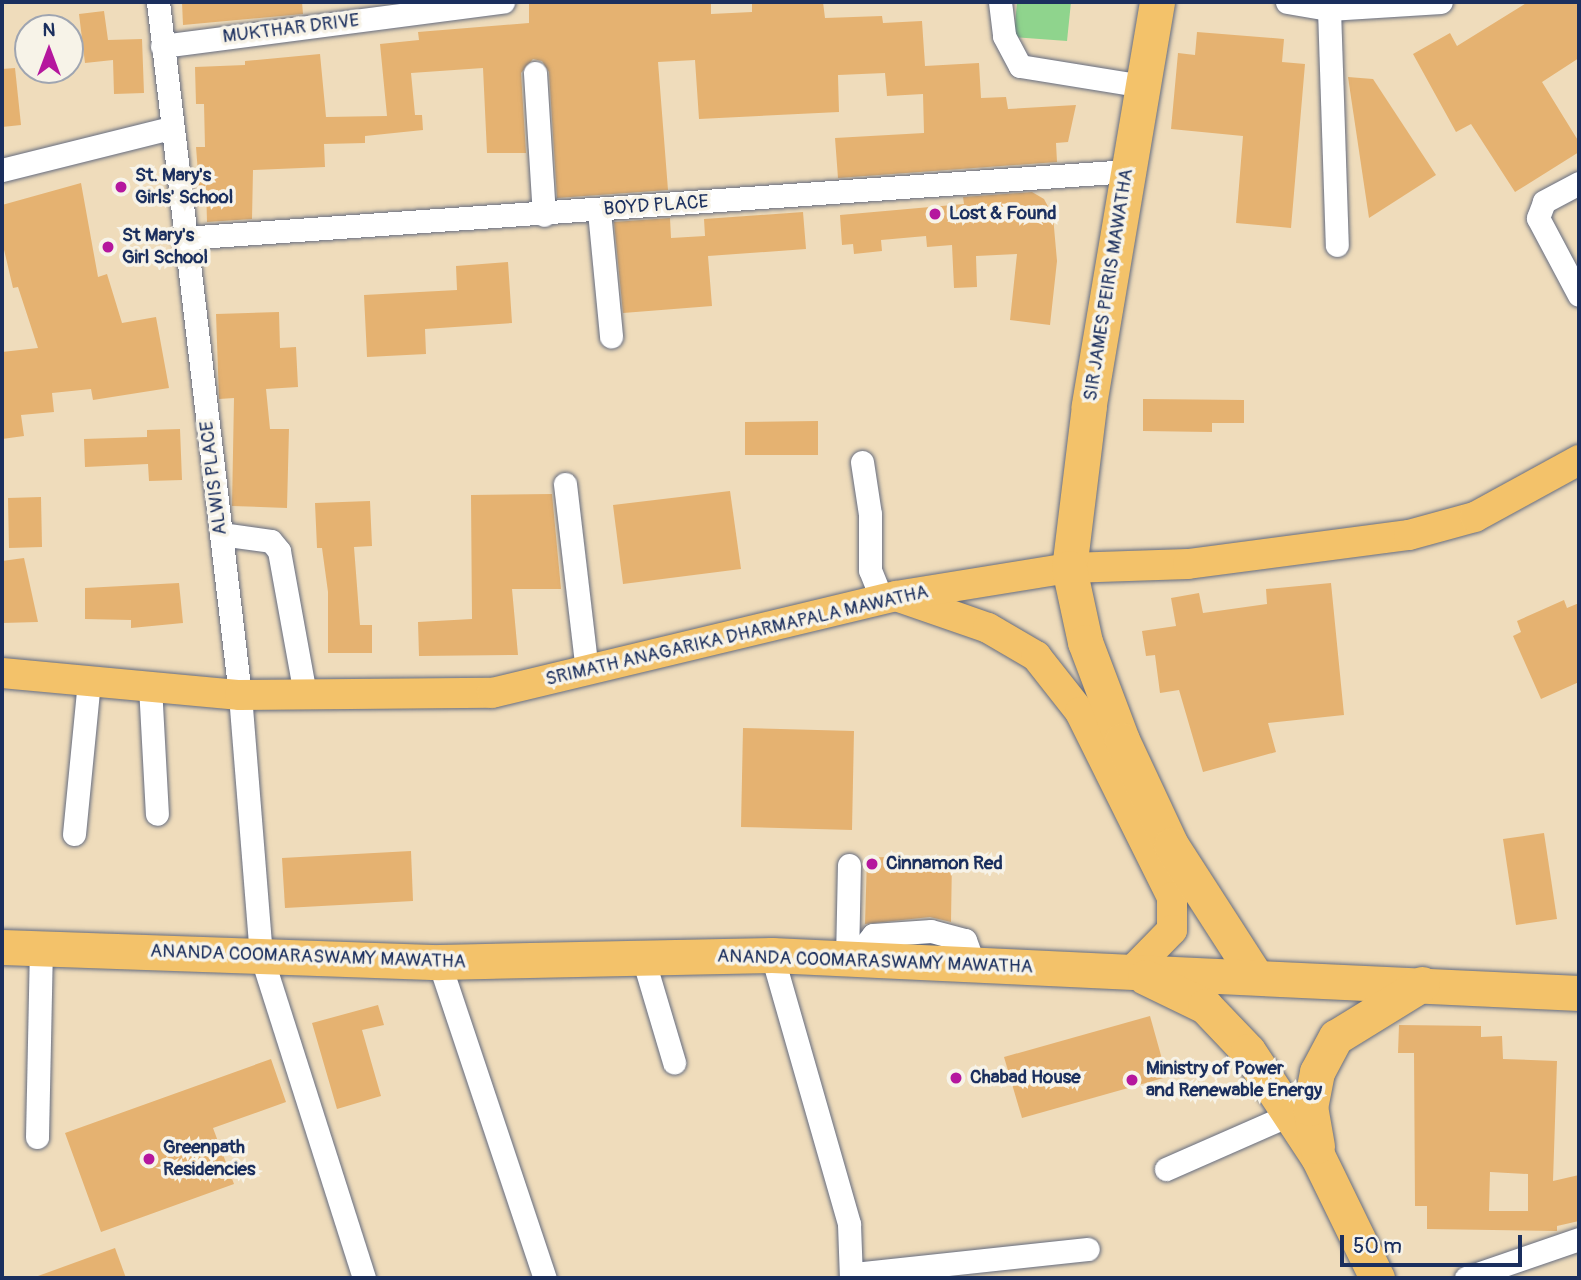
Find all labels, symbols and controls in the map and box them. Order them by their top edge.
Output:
street label: MUKTHAR DRIVE [221,9,361,49]
north arrow [14,14,84,84]
text: N [43,18,55,42]
place label: St. Mary's Girls' School [135,165,233,209]
street label: SIR JAMES PEIRIS MAWATHA [1079,167,1139,403]
marker: St. Mary's Girls' School [113,179,129,195]
street label: BOYD PLACE [603,191,709,221]
place label: Lost & Found [949,203,1057,225]
marker: Lost & Found [927,206,943,222]
place label: St Mary's Girl School [122,225,208,269]
marker: St Mary's Girl School [100,239,116,255]
street label: ALWIS PLACE [196,420,232,536]
street label: SRIMATH ANAGARIKA DHARMAPALA MAWATHA [543,581,931,691]
place label: Cinnamon Red [886,853,1003,875]
marker: Cinnamon Red [864,856,880,872]
street label: ANANDA COOMARASWAMY MAWATHA [150,940,466,974]
street label: ANANDA COOMARASWAMY MAWATHA [717,945,1033,979]
place label: Ministry of Power and Renewable Energy [1146,1058,1322,1102]
place label: Chabad House [970,1067,1081,1089]
marker: Chabad House [948,1070,964,1086]
marker: Ministry of Power and Renewable Energy [1124,1072,1140,1088]
place label: Greenpath Residencies [163,1137,255,1181]
marker: Greenpath Residencies [141,1151,157,1167]
scale bar [1343,1220,1525,1264]
text: 50 m [1353,1233,1402,1260]

